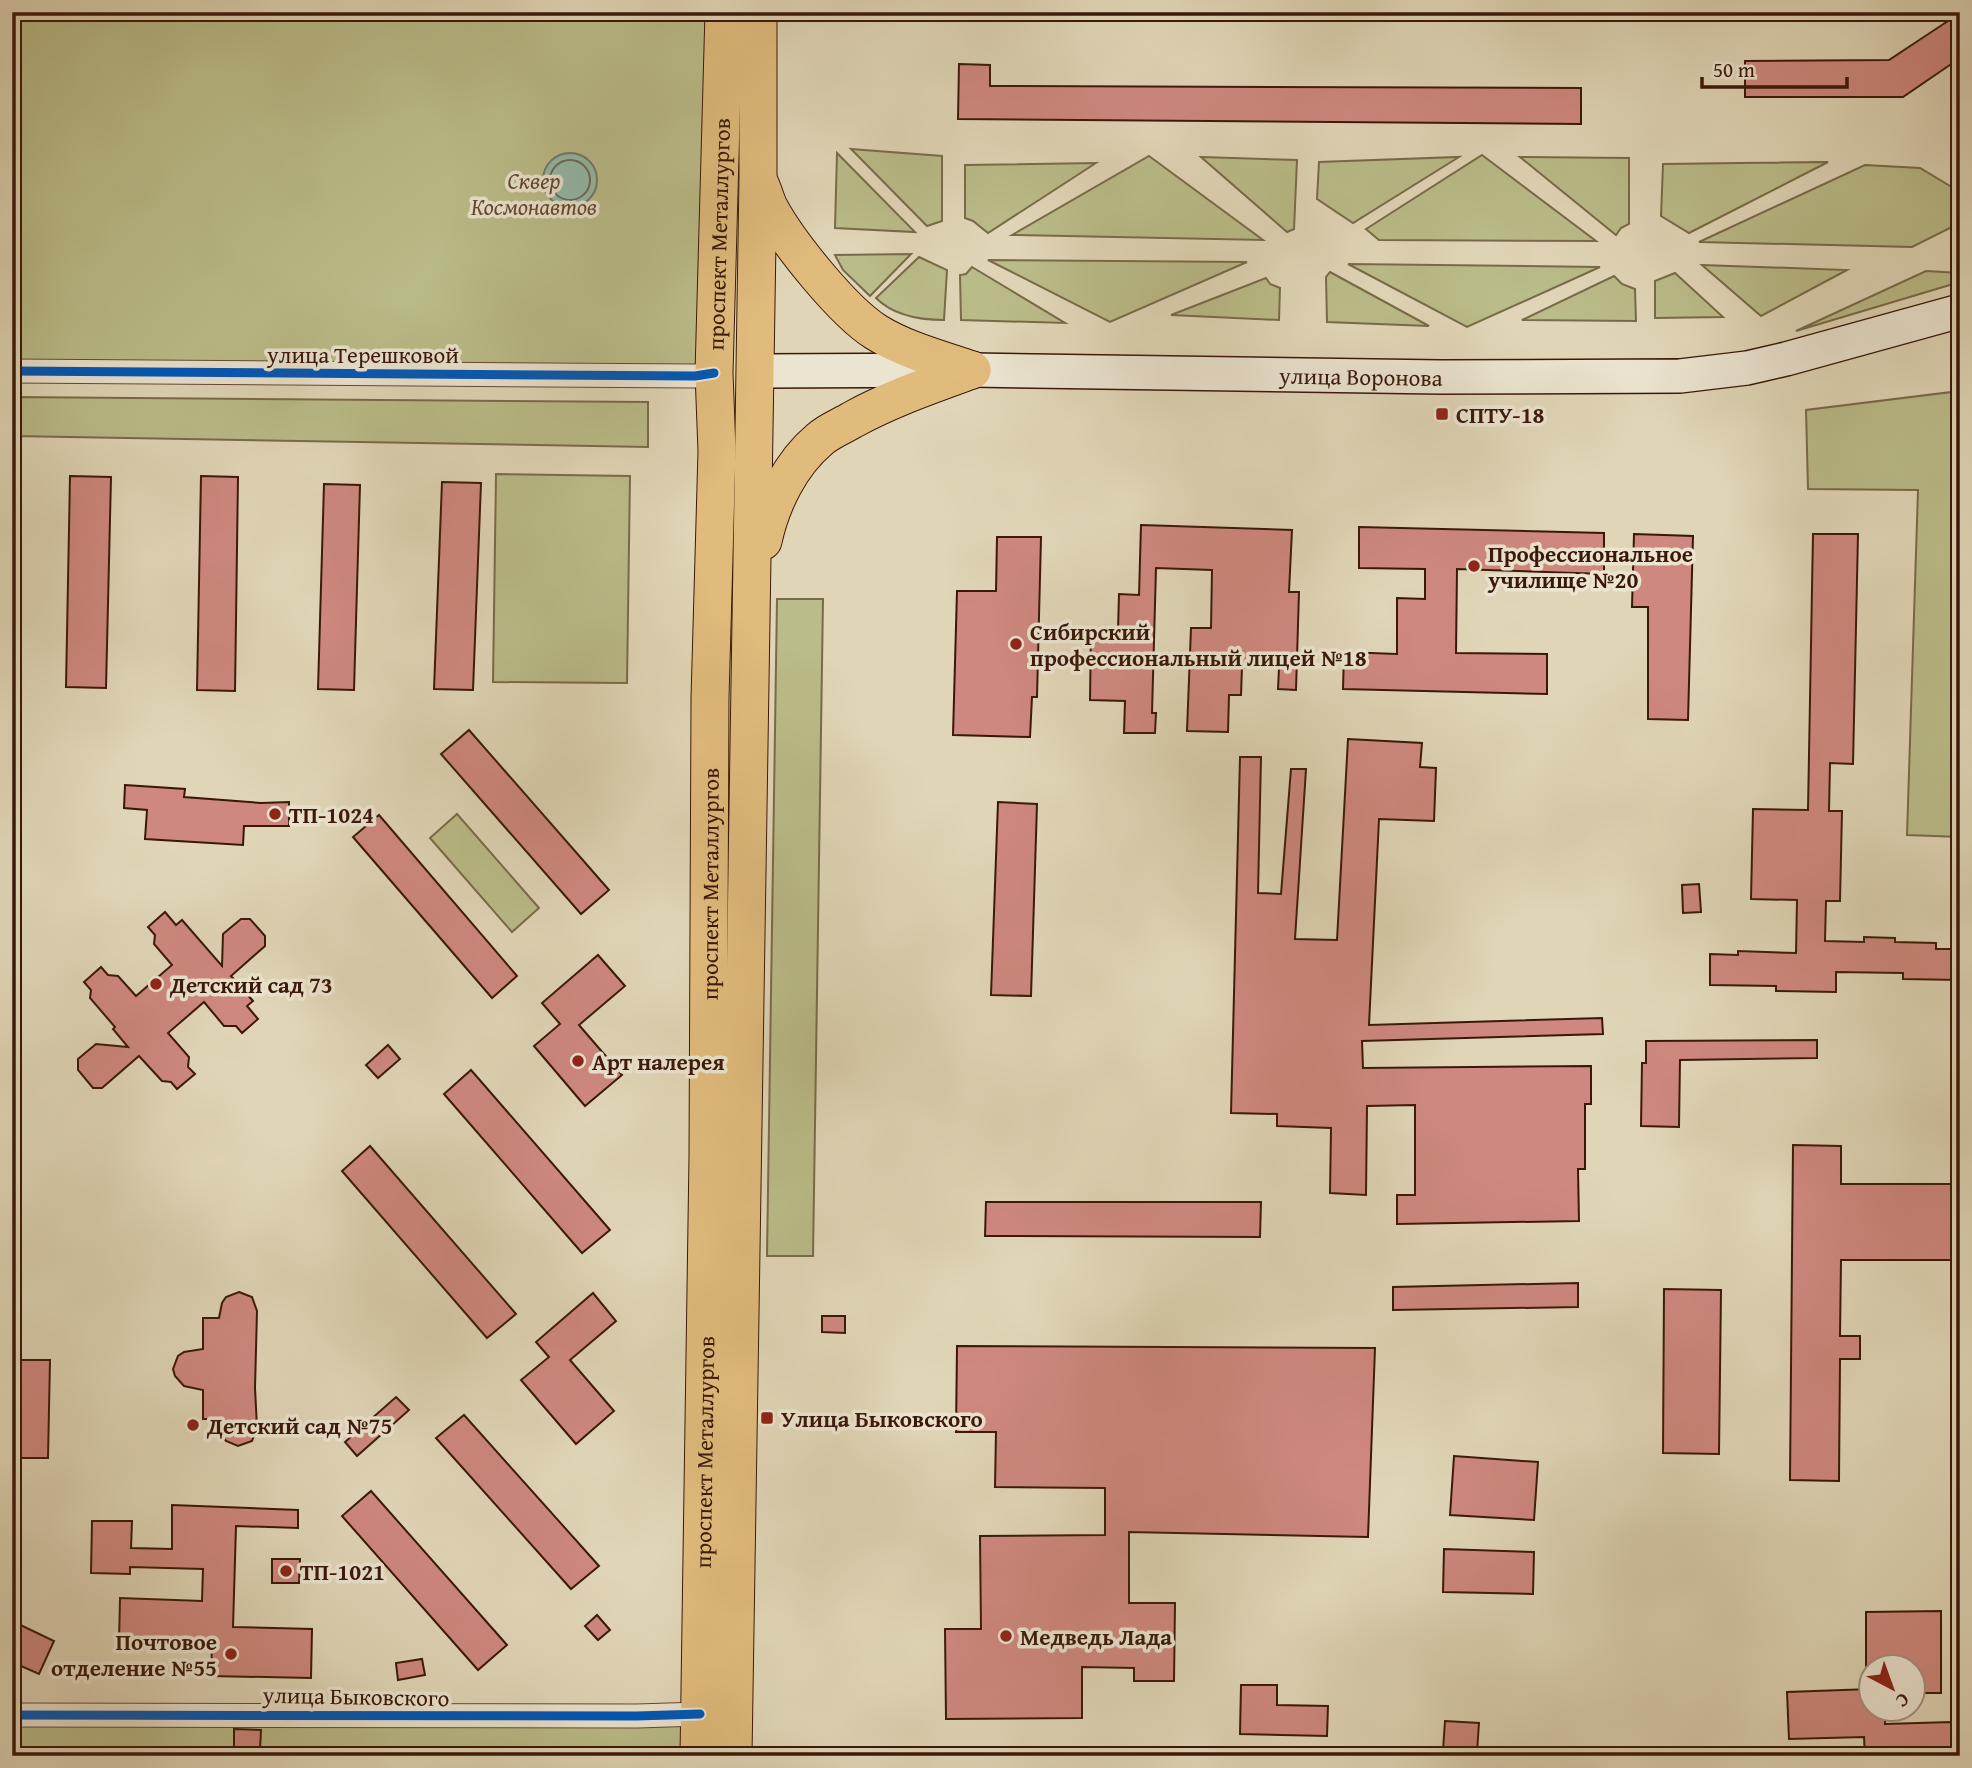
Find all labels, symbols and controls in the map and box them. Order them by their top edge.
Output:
scale bar [1702,46,1848,90]
text: 50 m [1713,54,1755,85]
street label: проспект Металлургов [698,118,738,351]
park label: Сквер Космонавтов [471,164,597,223]
street label: улица Терешковой [266,338,459,371]
street label: улица Воронова [1278,358,1443,394]
place label: СПТУ-18 [1456,398,1545,431]
marker: СПТУ-18 [1434,406,1450,422]
place label: Профессиональное училище №20 [1487,537,1693,596]
marker: Профессиональное училище №20 [1466,558,1482,574]
place label: Сибирский профессиональный лицей №18 [1030,615,1367,674]
marker: Сибирский профессиональный лицей №18 [1008,636,1024,652]
street label: проспект Металлургов [692,768,726,1000]
place label: ТП-1024 [289,798,374,831]
marker: ТП-1024 [267,806,283,822]
place label: Детский сад 73 [169,968,333,1001]
marker: Детский сад 73 [148,976,164,992]
place label: Арт налерея [592,1045,725,1078]
marker: Арт налерея [570,1053,586,1069]
street label: проспект Металлургов [685,1336,722,1569]
place label: Улица Быковского [781,1402,983,1435]
place label: Детский сад №75 [206,1409,392,1442]
marker: Улица Быковского [759,1410,775,1426]
marker: Детский сад №75 [185,1417,201,1433]
place label: ТП-1021 [300,1555,385,1588]
marker: ТП-1021 [278,1563,294,1579]
place label: Медведь Лада [1020,1620,1172,1653]
place label: Почтовое отделение №55 [51,1625,217,1684]
marker: Медведь Лада [998,1628,1014,1644]
marker: Почтовое отделение №55 [223,1646,239,1662]
north arrow [1856,1652,1926,1722]
street label: улица Быковского [261,1678,450,1714]
text: С [1890,1687,1916,1715]

